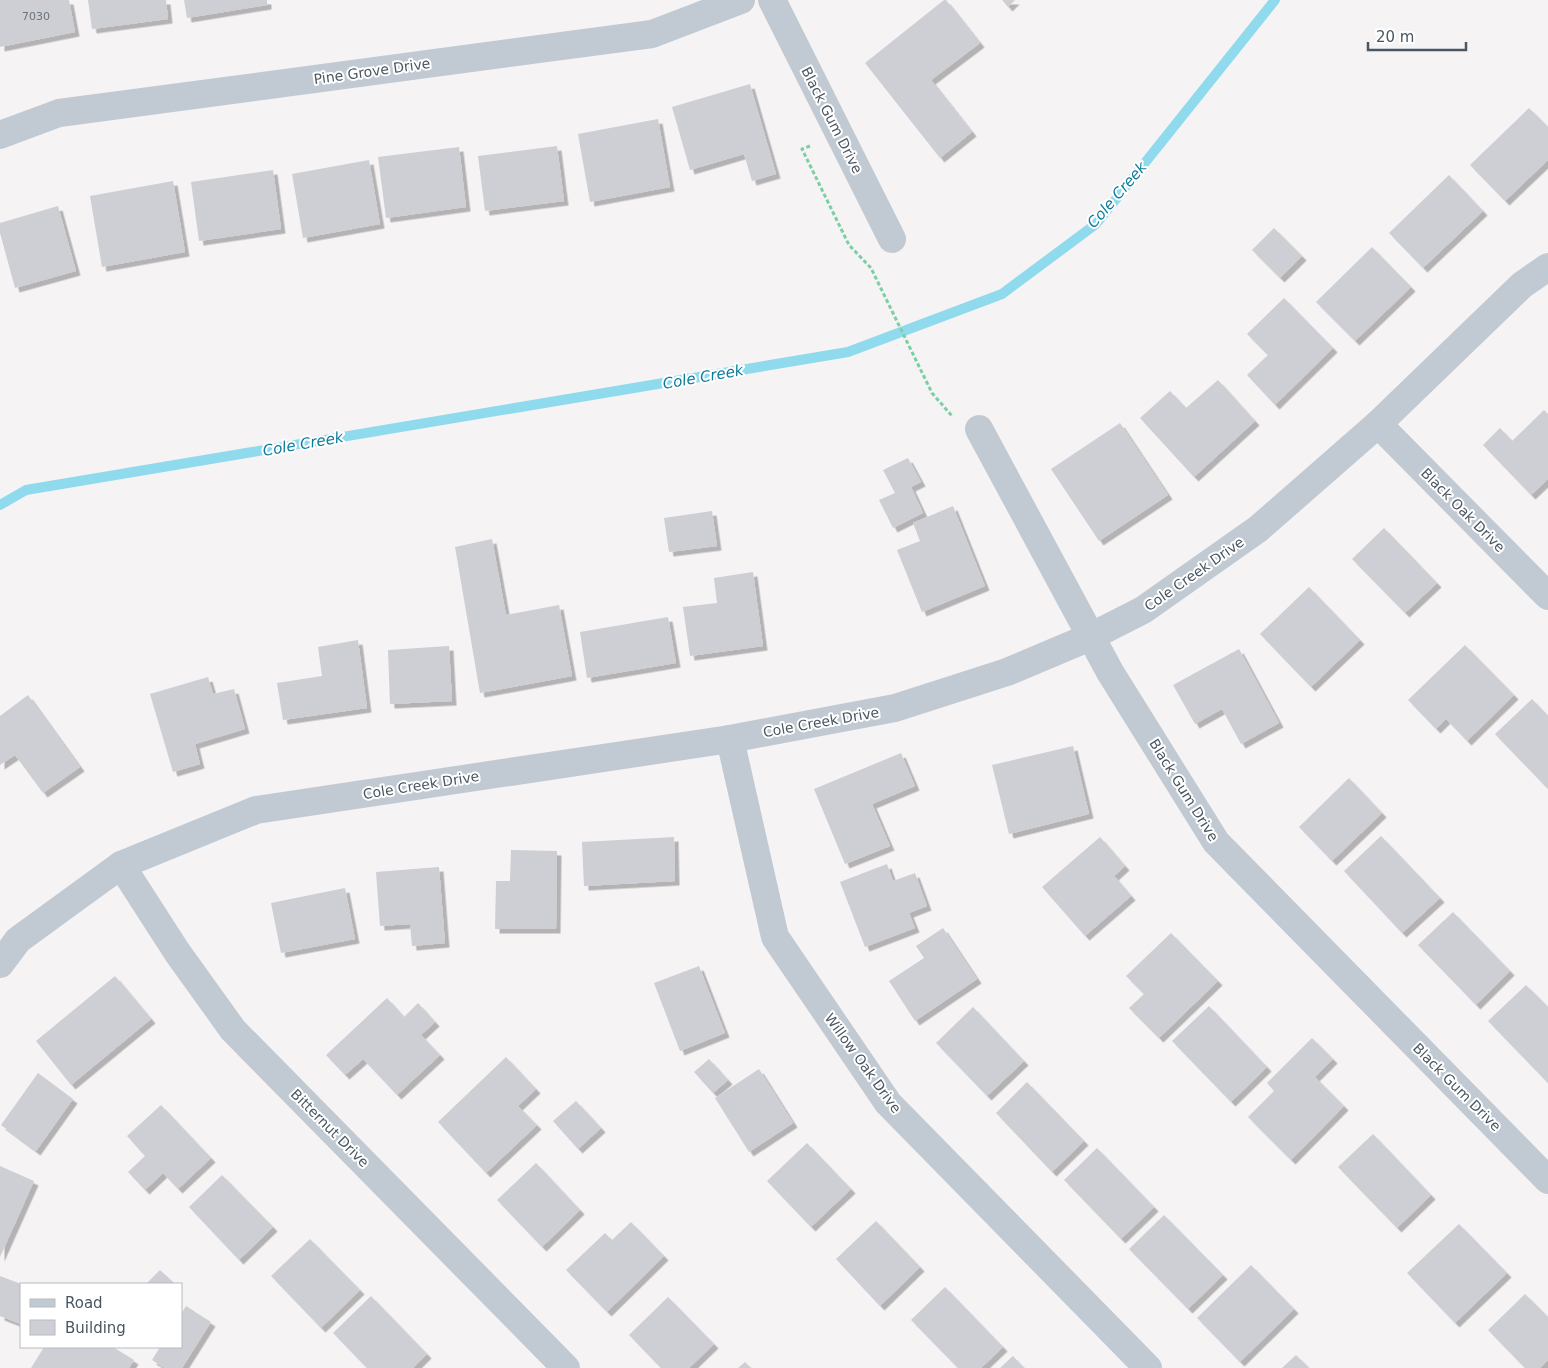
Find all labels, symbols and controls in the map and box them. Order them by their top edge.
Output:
house number: 7030 [22,10,50,23]
scale bar [1368,20,1466,52]
text: 20 m [1376,28,1414,46]
street label: Pine Grove Drive [313,55,431,87]
street label: Black Gum Drive [798,64,866,176]
water label: Cole Creek [1083,157,1151,232]
water label: Cole Creek [661,361,746,393]
water label: Cole Creek [261,428,346,460]
street label: Black Oak Drive [1418,465,1508,555]
street label: Cole Creek Drive [1141,534,1247,614]
street label: Cole Creek Drive [762,704,880,740]
street label: Black Gum Drive [1146,736,1222,844]
street label: Cole Creek Drive [362,768,480,802]
street label: Willow Oak Drive [822,1010,904,1116]
street label: Black Gum Drive [1410,1040,1504,1134]
street label: Bitternut Drive [288,1086,372,1170]
legend [20,1283,182,1348]
text: Road [65,1294,103,1312]
text: Building [65,1319,126,1337]

